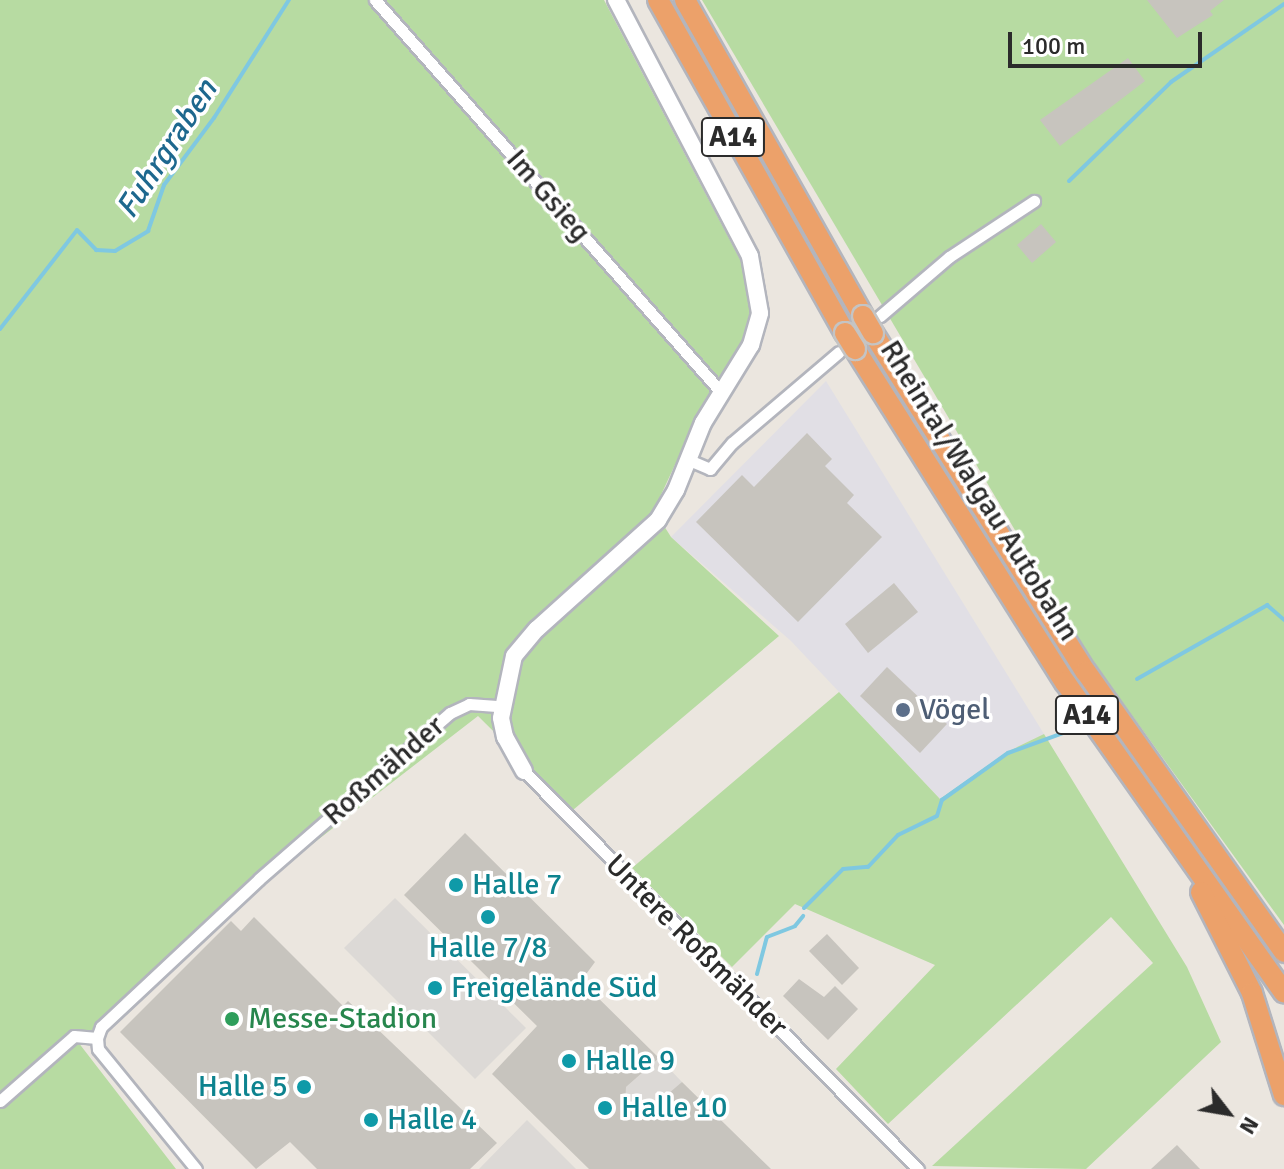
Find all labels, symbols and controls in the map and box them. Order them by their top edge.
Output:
scale bar [1012,16,1206,66]
text: 100 m [1022,31,1085,61]
water label: Fuhrgraben [108,73,226,225]
road number: A14 [699,113,767,161]
street label: Im Gsieg [498,142,598,250]
street label: Rheintal/Walgau Autobahn [872,334,1086,648]
road number: A14 [1053,691,1121,739]
place label: Vögel [919,692,990,728]
marker: Vögel [894,701,912,719]
street label: Roßmähder [316,708,452,834]
street label: Untere Roßmähder [597,847,795,1045]
place label: Halle 7 [472,867,562,903]
marker: Halle 7 [447,876,465,894]
marker: Halle 7/8 [479,908,497,926]
place label: Halle 7/8 [428,930,548,966]
place label: Freigelände Süd [451,970,657,1006]
marker: Freigelände Süd [426,979,444,997]
place label: Messe-Stadion [248,1001,437,1037]
marker: Messe-Stadion [223,1010,241,1028]
place label: Halle 9 [585,1043,675,1079]
marker: Halle 9 [560,1052,578,1070]
place label: Halle 5 [198,1069,288,1105]
north arrow [1188,1073,1268,1153]
marker: Halle 5 [295,1078,313,1096]
place label: Halle 10 [621,1090,727,1126]
marker: Halle 10 [596,1099,614,1117]
place label: Halle 4 [387,1102,477,1138]
marker: Halle 4 [362,1111,380,1129]
text: N [1233,1112,1265,1139]

